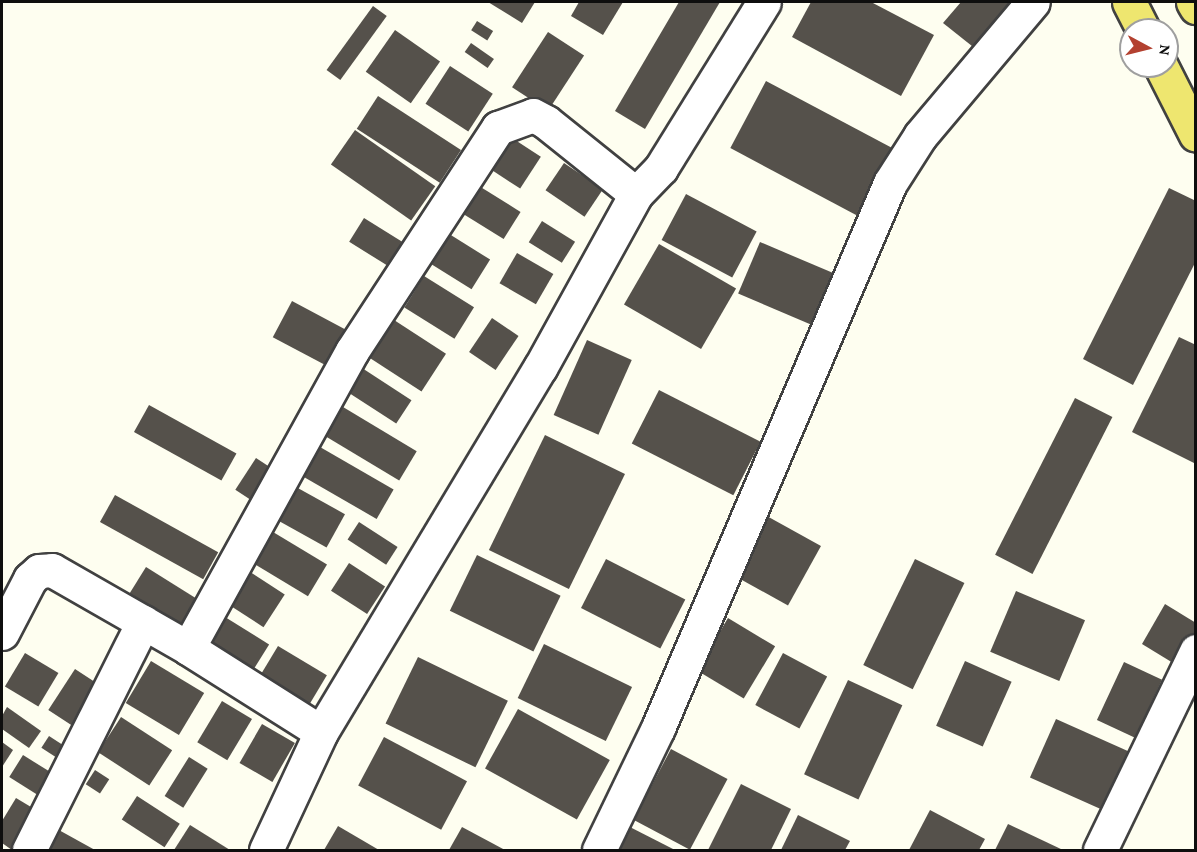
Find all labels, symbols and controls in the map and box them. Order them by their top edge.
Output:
north arrow [1119,18,1179,78]
text: N [1156,44,1174,56]

